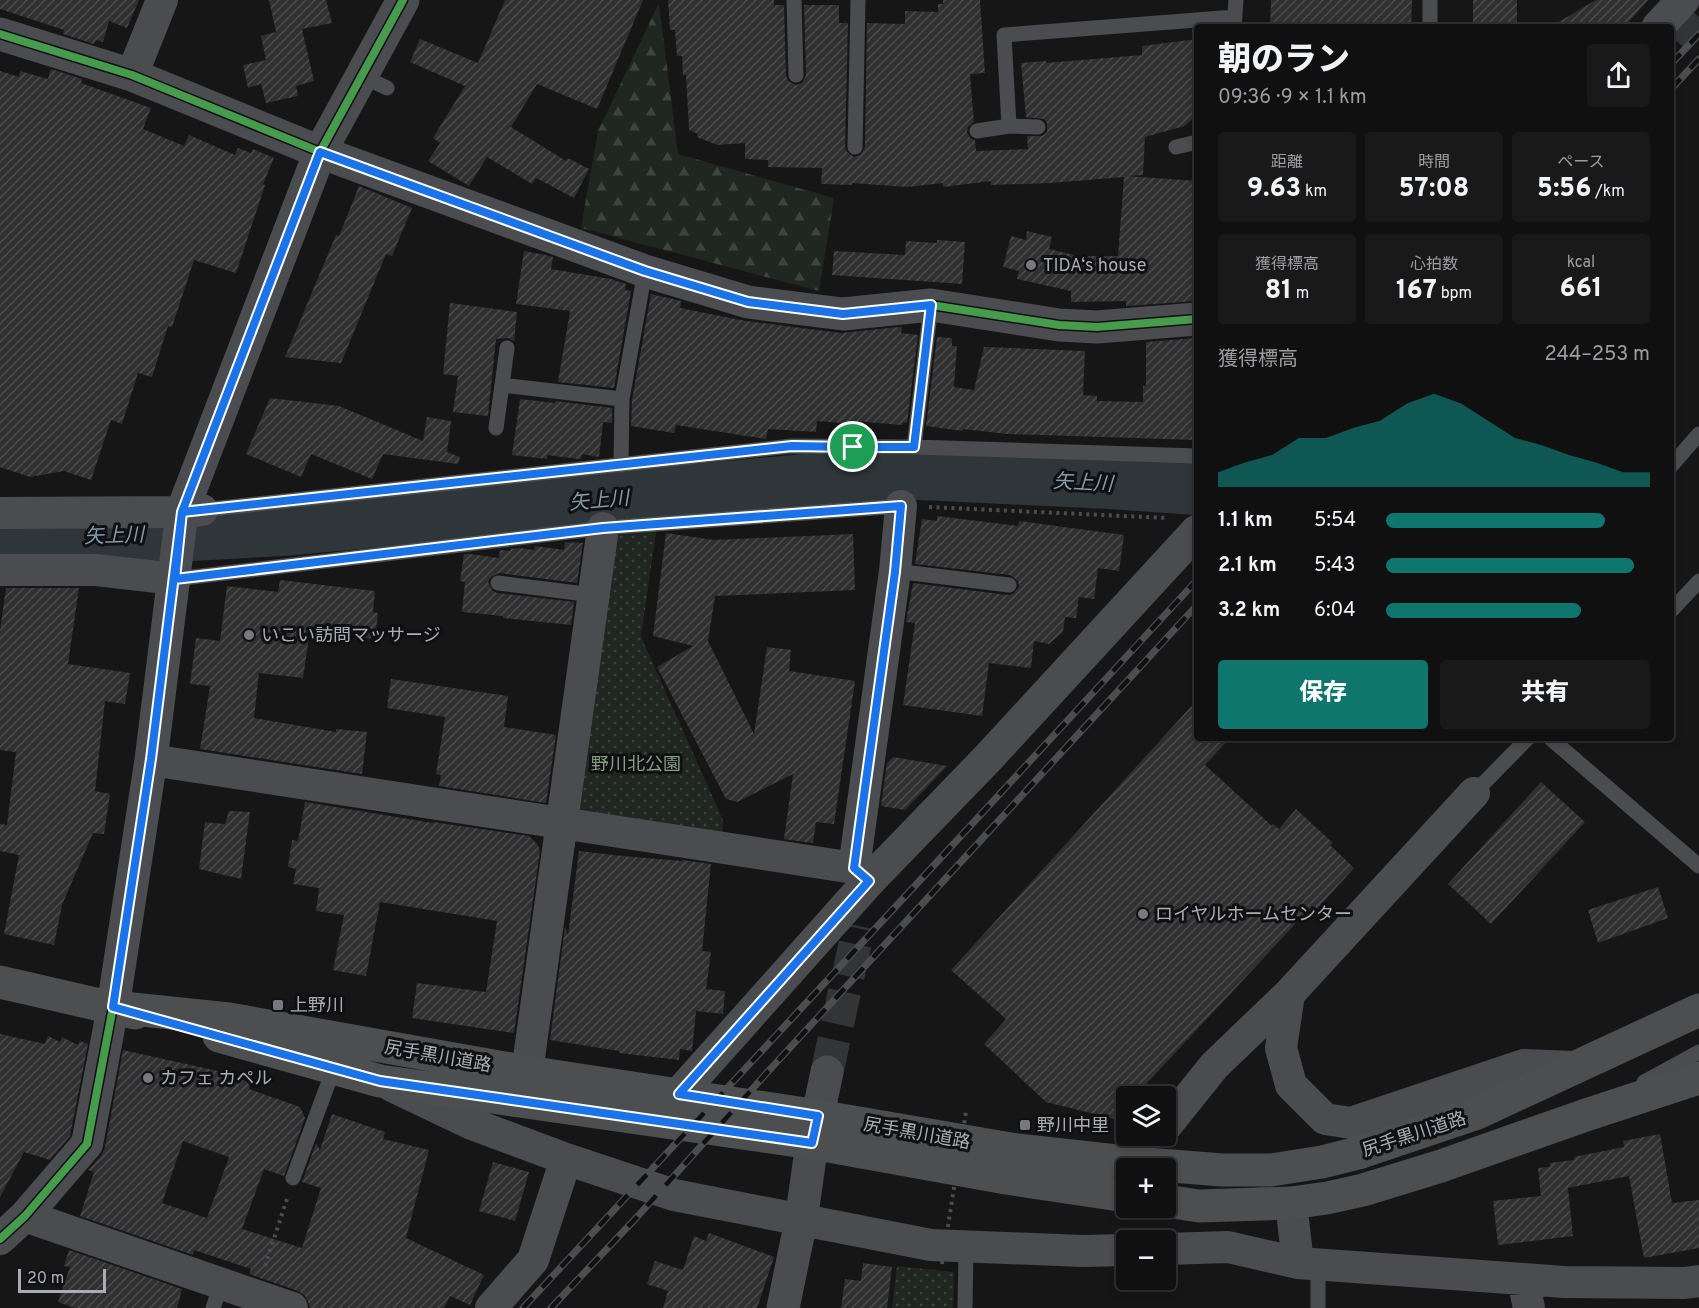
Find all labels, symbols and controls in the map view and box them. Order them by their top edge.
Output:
text: 朝のラン [1218,41,1350,83]
button: share [1587,44,1650,107]
text: 09:36 · 9 × 1.1 km [1218,85,1367,111]
text: 距離 [1271,153,1303,173]
text: 時間 [1418,153,1450,173]
text: ペース [1557,153,1605,173]
text: 9.63 [1247,173,1301,206]
text: 57:08 [1399,173,1469,206]
text: 5:56 [1537,173,1591,206]
text: km [1301,182,1327,202]
text: /km [1591,182,1625,202]
text: kcal [1567,253,1595,273]
place label: TIDA‘s house [1043,255,1146,278]
text: 獲得標高 [1255,255,1319,275]
text: 心拍数 [1410,255,1458,275]
marker: TIDA‘s house [1024,258,1038,272]
text: 661 [1560,273,1602,306]
text: 81 [1265,275,1292,308]
text: 167 [1396,275,1437,308]
text: m [1292,284,1309,304]
text: bpm [1437,284,1472,304]
text: 244–253 m [1545,342,1650,368]
text: 獲得標高 [1218,347,1298,373]
pin [827,421,878,472]
icon: arrive [836,430,869,463]
water label: 矢上川 [1052,469,1116,499]
water label: 矢上川 [568,486,632,518]
text: 1.1 km [1218,508,1273,534]
text: 5:54 [1314,508,1356,534]
water label: 矢上川 [84,523,147,551]
text: 2.1 km [1218,553,1277,579]
text: 5:43 [1314,553,1355,579]
text: 3.2 km [1218,598,1280,624]
text: 6:04 [1314,598,1356,624]
place label: いこい訪問マッサージ [261,625,441,648]
marker: いこい訪問マッサージ [242,628,256,642]
button: 保存 [1218,660,1428,729]
button: 共有 [1440,660,1650,729]
park label: 野川北公園 [591,754,681,777]
place label: ロイヤルホームセンター [1155,904,1352,927]
marker: ロイヤルホームセンター [1136,907,1150,921]
place label: 上野川 [290,995,344,1018]
marker: 上野川 [271,998,285,1012]
street label: 尻手黒川道路 [383,1037,493,1078]
place label: カフェ カペル [160,1068,272,1091]
marker: カフェ カペル [141,1071,155,1085]
map controls [1116,1086,1176,1290]
button: layers [1116,1086,1176,1146]
street label: 尻手黒川道路 [1360,1108,1469,1163]
street label: 尻手黒川道路 [862,1114,972,1155]
place label: 野川中里 [1037,1115,1109,1138]
marker: 野川中里 [1018,1118,1032,1132]
button: + [1116,1158,1176,1218]
button: − [1116,1230,1176,1290]
scale bar [18,1266,106,1294]
text: 20 m [27,1269,64,1289]

